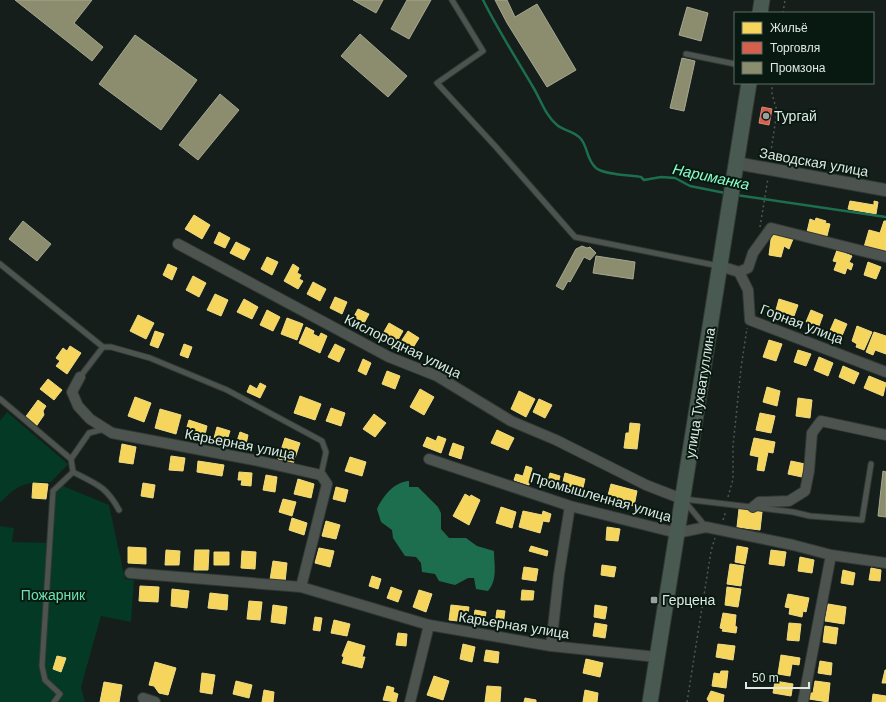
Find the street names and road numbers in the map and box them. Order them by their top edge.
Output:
street label: Заводская улица [758,145,870,179]
street label: Горная улица [758,301,846,347]
street label: Кислородная улица [342,311,464,381]
street label: улица Тухватуллина [682,326,718,459]
street label: Карьерная улица [183,425,297,463]
street label: Промышленная улица [529,469,673,525]
street label: Карьерная улица [457,608,571,642]

